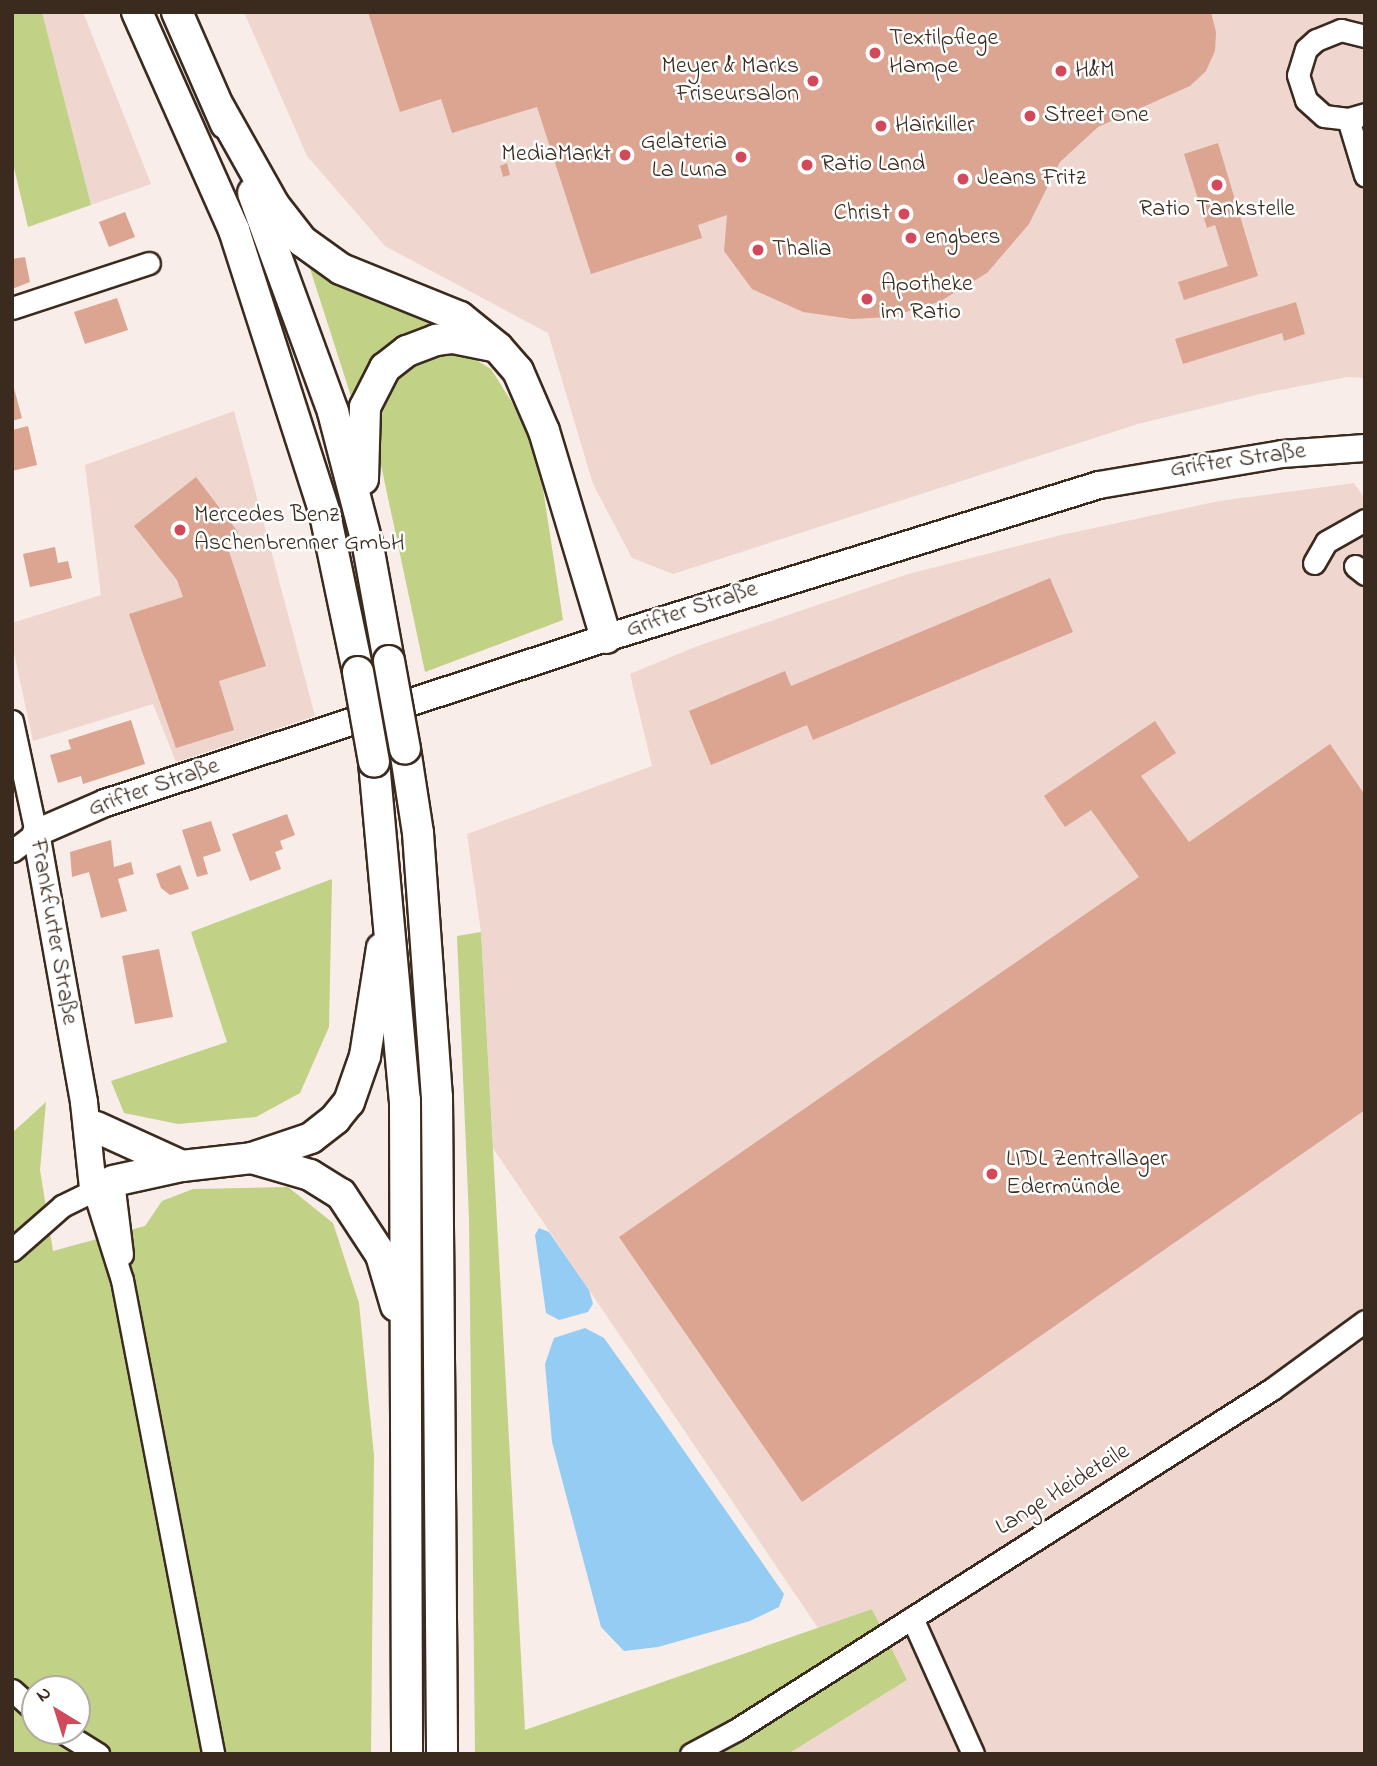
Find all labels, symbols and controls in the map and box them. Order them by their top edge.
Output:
place label: Textilpflege Hampe [889,25,998,81]
marker: Textilpflege Hampe [867,45,883,61]
place label: Meyer & Marks Friseursalon [661,53,799,109]
place label: H&M [1075,57,1114,85]
marker: H&M [1053,63,1069,79]
marker: Meyer & Marks Friseursalon [805,73,821,89]
place label: Street One [1044,102,1149,130]
marker: Street One [1022,108,1038,124]
place label: Hairkiller [895,112,975,140]
marker: Hairkiller [873,118,889,134]
place label: Gelateria La Luna [641,129,727,185]
place label: MediaMarkt [501,141,611,169]
marker: MediaMarkt [617,147,633,163]
marker: Gelateria La Luna [733,149,749,165]
place label: Ratio Land [821,151,925,179]
marker: Ratio Land [799,157,815,173]
place label: Jeans Fritz [977,165,1086,193]
marker: Jeans Fritz [955,171,971,187]
marker: Ratio Tankstelle [1209,177,1225,193]
place label: Ratio Tankstelle [1139,196,1295,224]
place label: Christ [833,200,890,228]
marker: Christ [896,206,912,222]
place label: engbers [925,224,1001,252]
marker: engbers [903,230,919,246]
place label: Thalia [772,236,831,264]
marker: Thalia [750,242,766,258]
place label: Apotheke im Ratio [881,271,973,327]
marker: Apotheke im Ratio [859,291,875,307]
street label: Grifter Straße [1168,437,1308,485]
place label: Mercedes Benz Aschenbrenner GmbH [194,502,405,558]
marker: Mercedes Benz Aschenbrenner GmbH [172,522,188,538]
street label: Grifter Straße [623,575,761,645]
street label: Grifter Straße [85,752,223,824]
street label: Frankfurter Straße [22,837,84,1027]
place label: LIDL Zentrallager Edermünde [1006,1146,1168,1202]
marker: LIDL Zentrallager Edermünde [984,1166,1000,1182]
street label: Lange Heideteile [991,1437,1135,1543]
north arrow [21,1675,91,1745]
text: N [31,1680,57,1709]

